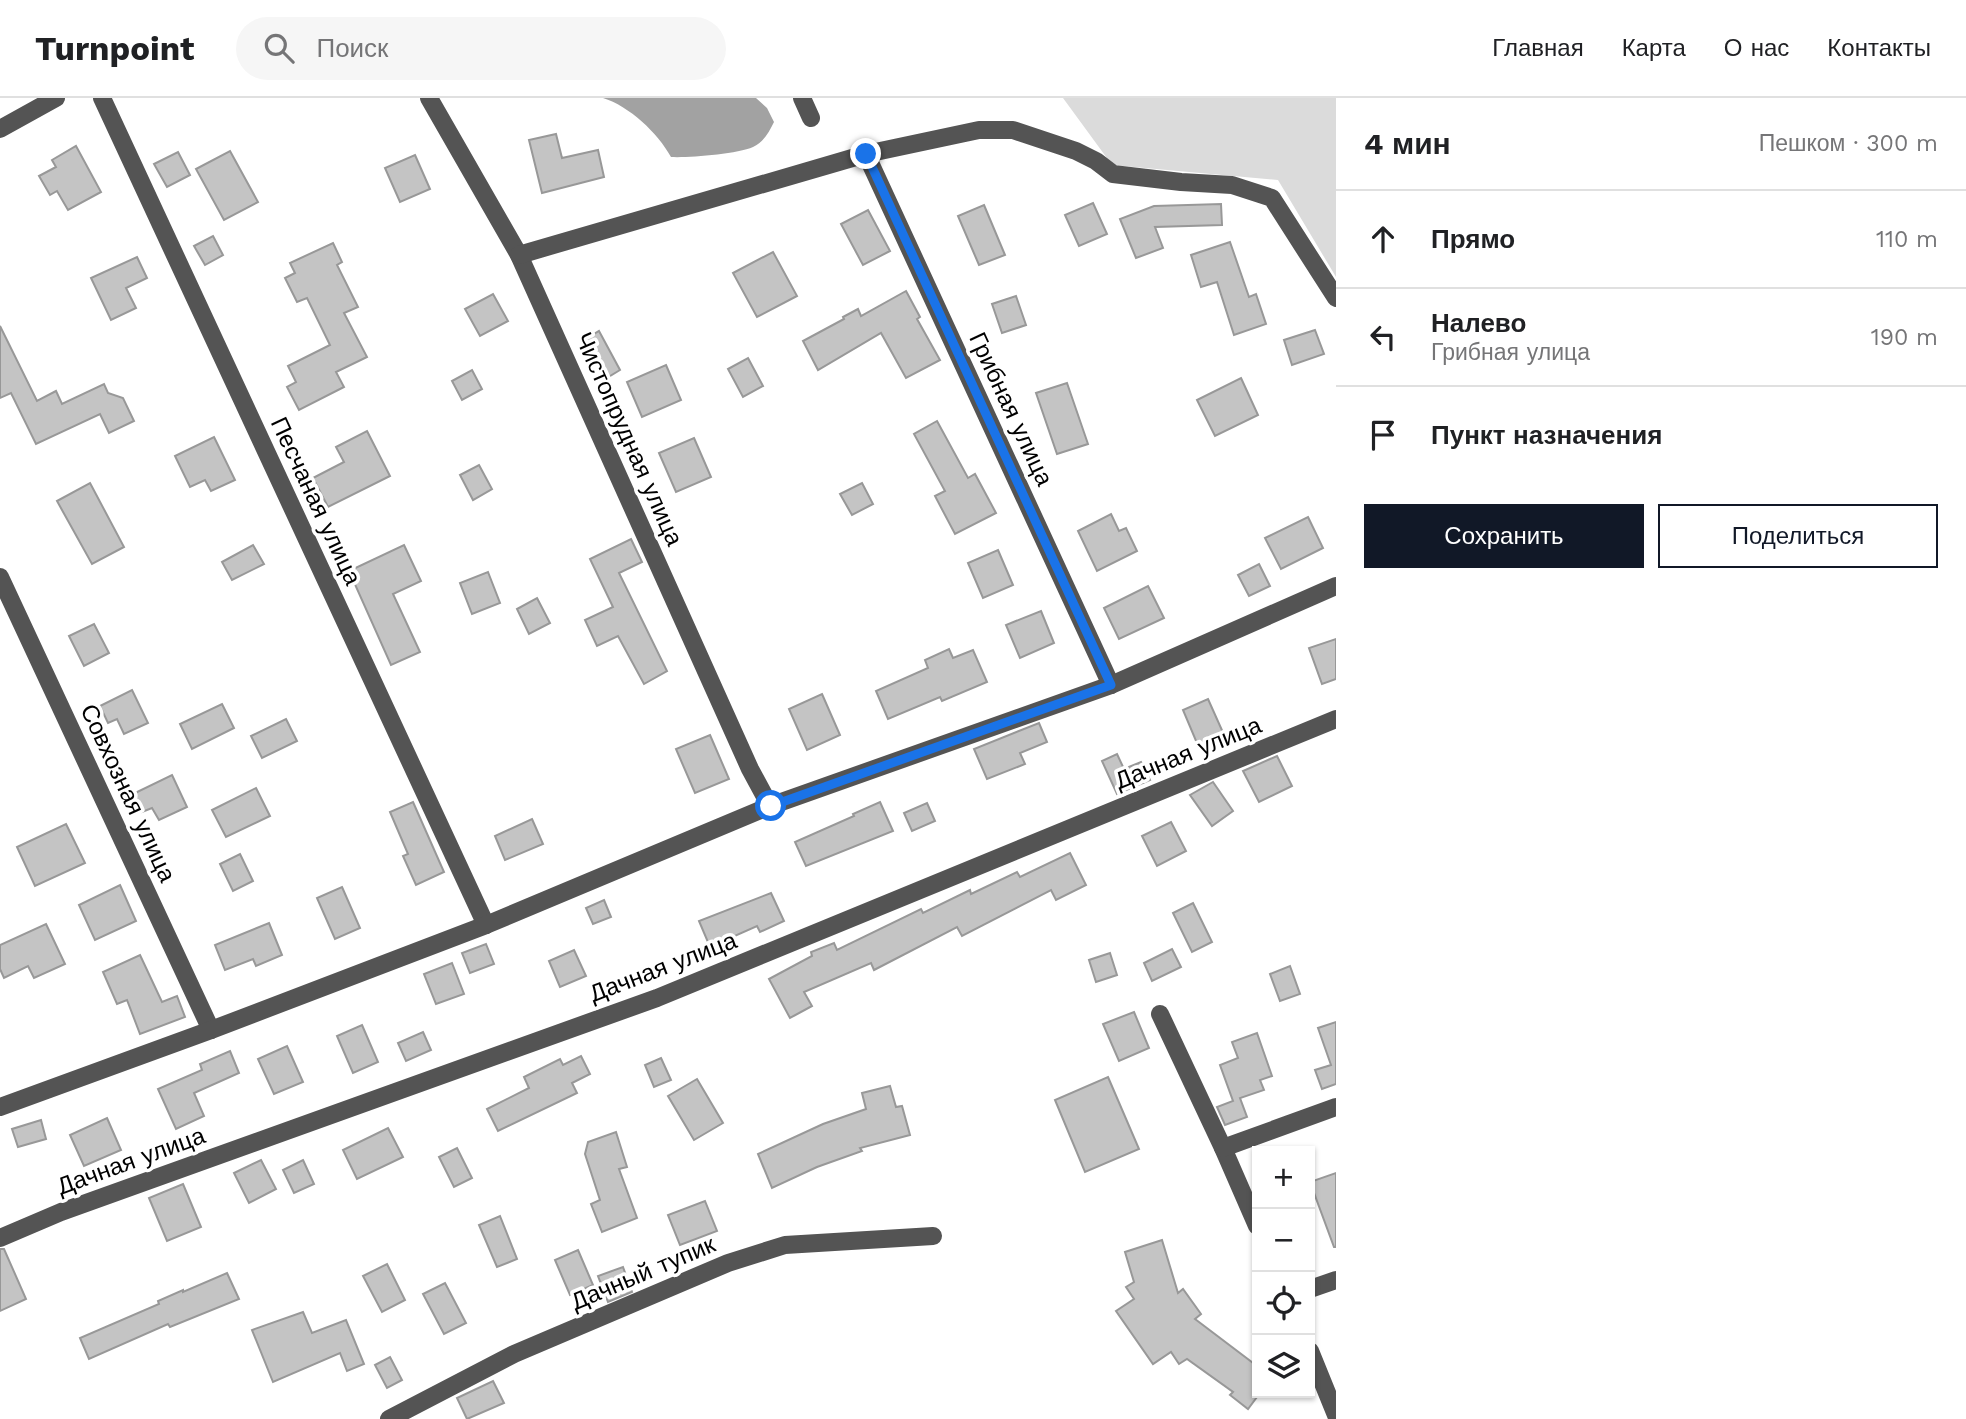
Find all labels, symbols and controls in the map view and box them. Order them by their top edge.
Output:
search box [236,17,726,80]
text: Turnpoint [35,29,194,68]
icon: search [260,29,298,67]
text: Поиск [316,33,388,63]
text: Главная [1492,34,1584,62]
text: Карта [1622,34,1686,62]
text: О нас [1724,34,1789,62]
text: Контакты [1827,34,1931,62]
text: 4 мин [1364,126,1451,161]
text: Пешком · 300 m [1759,130,1938,157]
route end [850,138,881,169]
icon: ahead [1364,220,1402,258]
text: Прямо [1431,224,1515,254]
text: 110 m [1876,226,1938,253]
text: Налево [1431,308,1526,338]
icon: left [1364,318,1402,356]
text: 190 m [1871,324,1938,351]
street label: Чистопрудная улица [569,328,689,551]
street label: Грибная улица [963,328,1059,491]
text: Грибная улица [1431,339,1590,366]
street label: Песчаная улица [265,413,367,590]
icon: arrive [1364,416,1402,454]
text: Пункт назначения [1431,420,1662,450]
button: Сохранить [1364,504,1644,568]
button: Поделиться [1658,504,1938,568]
street label: Совхозная улица [75,700,182,887]
street label: Дачная улица [1111,711,1266,795]
route start [755,790,786,821]
street label: Дачная улица [585,926,741,1008]
street label: Дачная улица [53,1121,209,1201]
map controls [1252,1146,1315,1398]
button: + [1252,1146,1315,1209]
button: − [1252,1209,1315,1272]
street label: Дачный тупик [567,1230,720,1316]
button: locate [1252,1272,1315,1335]
button: layers [1252,1335,1315,1398]

